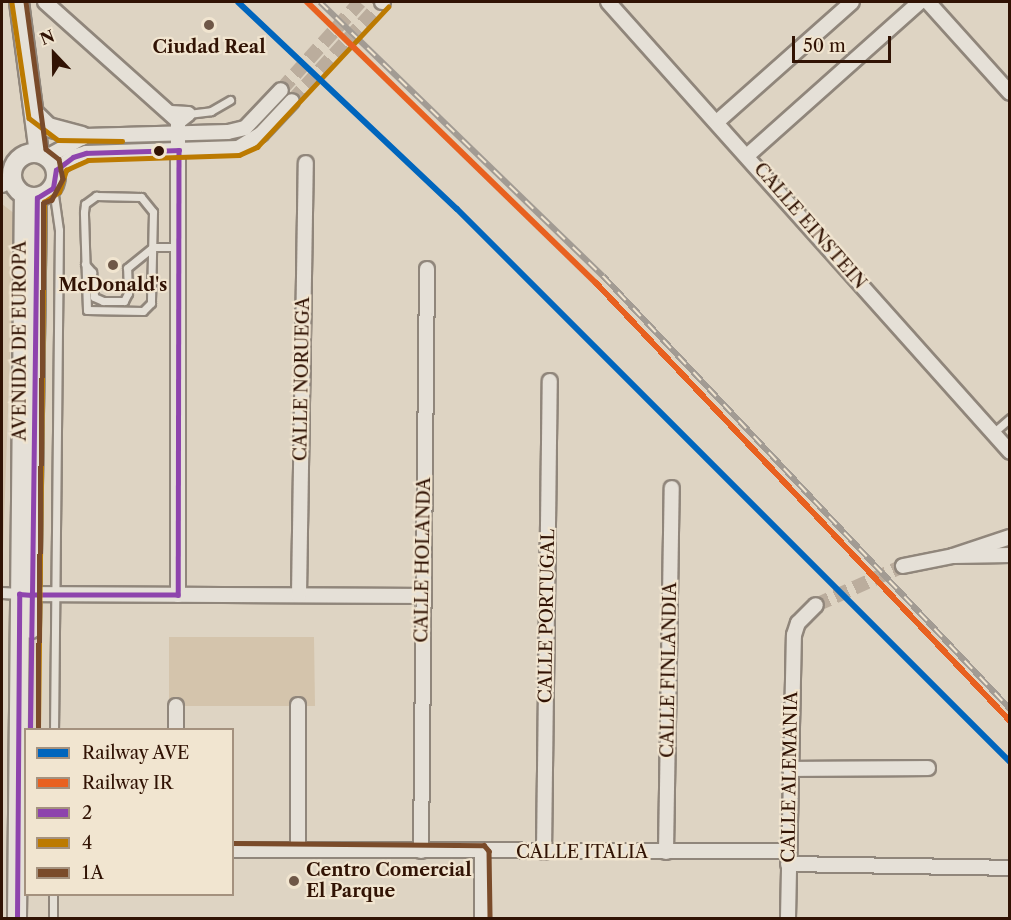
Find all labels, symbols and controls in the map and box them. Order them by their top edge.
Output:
marker: Ciudad Real [200,16,218,34]
north arrow [24,24,84,84]
scale bar [795,24,894,62]
text: N [37,25,57,49]
text: 50 m [803,35,846,57]
place label: Ciudad Real [152,36,266,58]
unlabelled marker [153,145,165,157]
street label: CALLE EINSTEIN [749,158,871,294]
street label: AVENIDA DE EUROPA [9,241,31,441]
marker: McDonald's [106,258,120,272]
place label: McDonald's [59,274,167,296]
street label: CALLE NORUEGA [290,297,314,461]
street label: CALLE HOLANDA [411,477,435,643]
street label: CALLE PORTUGAL [535,529,559,703]
street label: CALLE FINLANDIA [657,582,681,758]
street label: CALLE ALEMANIA [778,691,802,863]
legend [24,728,234,896]
text: Railway AVE [82,742,190,764]
text: Railway IR [82,772,173,794]
text: 2 [82,802,92,824]
text: 4 [82,832,92,854]
street label: CALLE ITALIA [516,841,648,863]
place label: Centro Comercial El Parque [306,860,472,902]
text: 1A [82,862,104,884]
marker: Centro Comercial El Parque [287,874,301,888]

